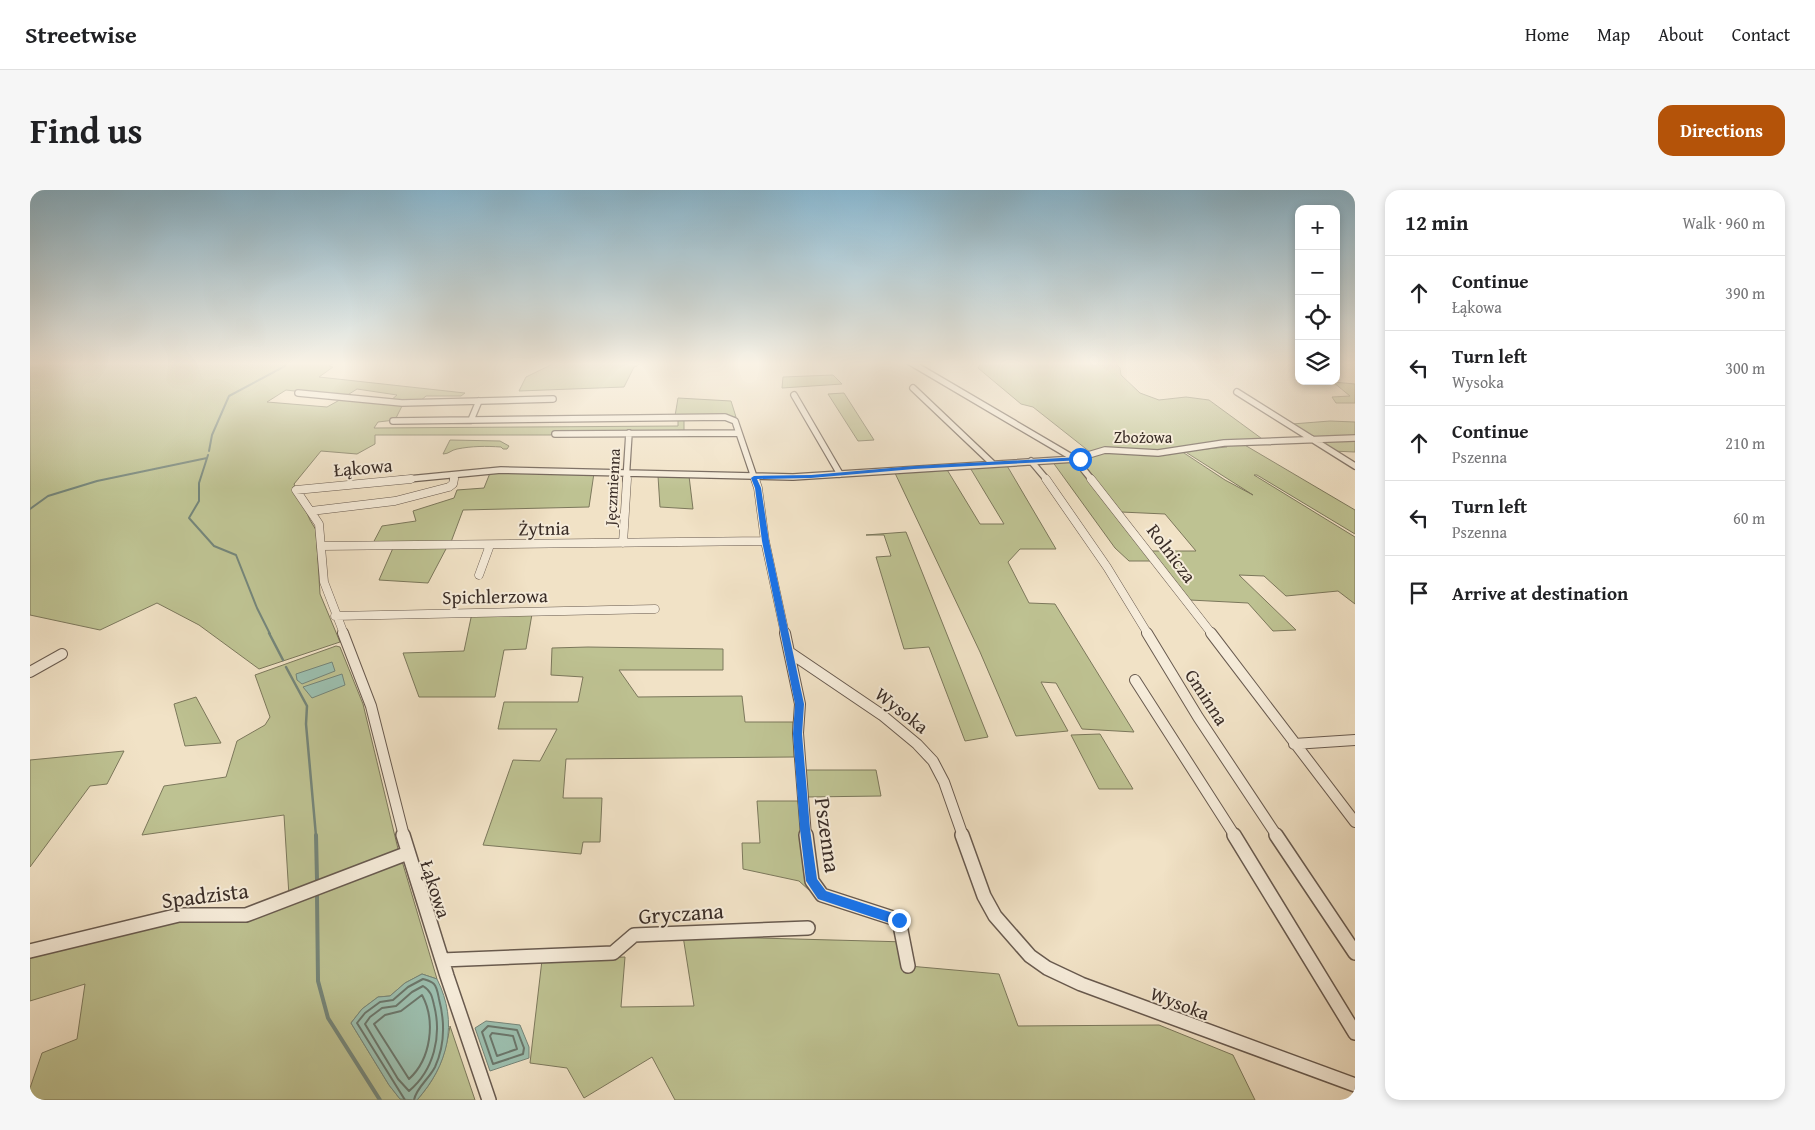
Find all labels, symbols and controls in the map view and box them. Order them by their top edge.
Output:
text: Streetwise [25,17,137,52]
text: Home [1525,21,1569,48]
text: Map [1597,21,1630,48]
text: About [1658,21,1704,48]
text: Contact [1732,21,1790,48]
text: Find us [30,105,143,156]
button: Directions [1658,105,1785,156]
map controls [1295,205,1340,385]
button: + [1295,205,1340,250]
text: 12 min [1405,207,1468,238]
text: Walk · 960 m [1682,211,1765,235]
button: − [1295,250,1340,295]
text: Continue [1452,267,1529,295]
icon: ahead [1405,279,1433,307]
text: 390 m [1725,281,1765,305]
button: locate [1295,295,1340,340]
text: Łąkowa [1452,295,1502,319]
button: layers [1295,340,1340,385]
text: Turn left [1452,342,1527,370]
icon: left [1405,354,1433,382]
text: 300 m [1725,356,1765,380]
text: Wysoka [1452,370,1504,394]
text: Continue [1452,417,1529,445]
street label: Zbożowa [1114,425,1173,449]
icon: ahead [1405,429,1433,457]
text: 210 m [1725,431,1765,455]
text: Pszenna [1452,445,1507,469]
street label: Jęczmienna [598,447,626,528]
route start [1069,448,1092,471]
street label: Łąkowa [332,450,394,484]
text: Turn left [1452,492,1527,520]
icon: left [1405,504,1433,532]
text: 60 m [1733,506,1765,530]
street label: Żytnia [518,514,570,542]
street label: Rolnicza [1140,518,1204,588]
text: Pszenna [1452,520,1507,544]
icon: arrive [1405,579,1433,607]
text: Arrive at destination [1452,579,1628,607]
street label: Spichlerzowa [442,581,548,611]
street label: Gminna [1178,663,1236,731]
street label: Wysoka [869,680,935,740]
street label: Pszenna [807,795,849,875]
street label: Łąkowa [414,857,458,921]
street label: Spadzista [160,874,251,916]
street label: Gryczana [637,894,725,932]
route end [888,909,911,932]
street label: Wysoka [1146,979,1214,1027]

